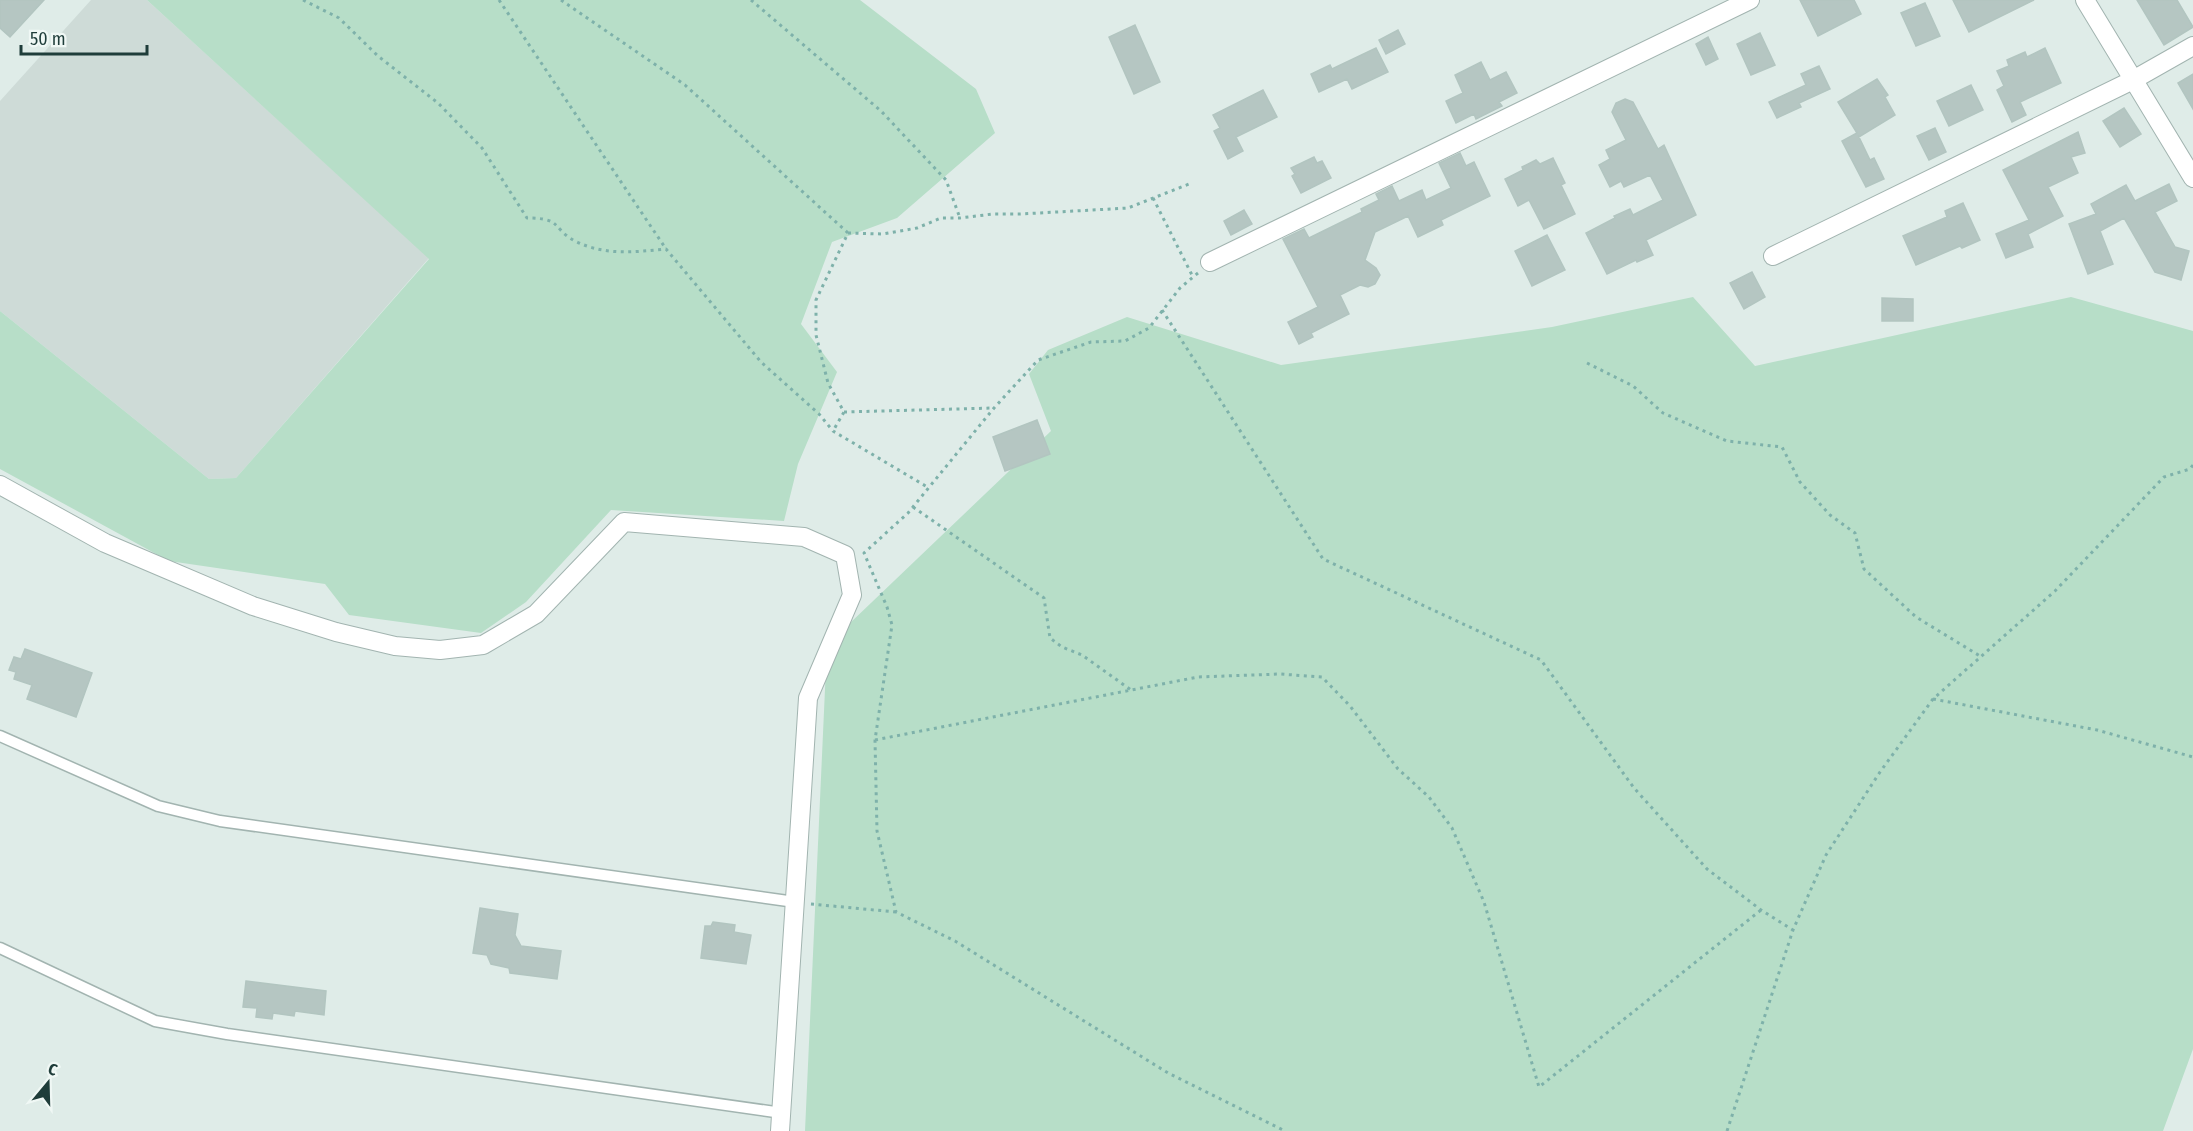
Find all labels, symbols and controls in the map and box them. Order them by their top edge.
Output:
scale bar [21,18,147,56]
text: 50 m [30,28,66,50]
north arrow [18,1053,78,1113]
text: С [46,1059,60,1080]

